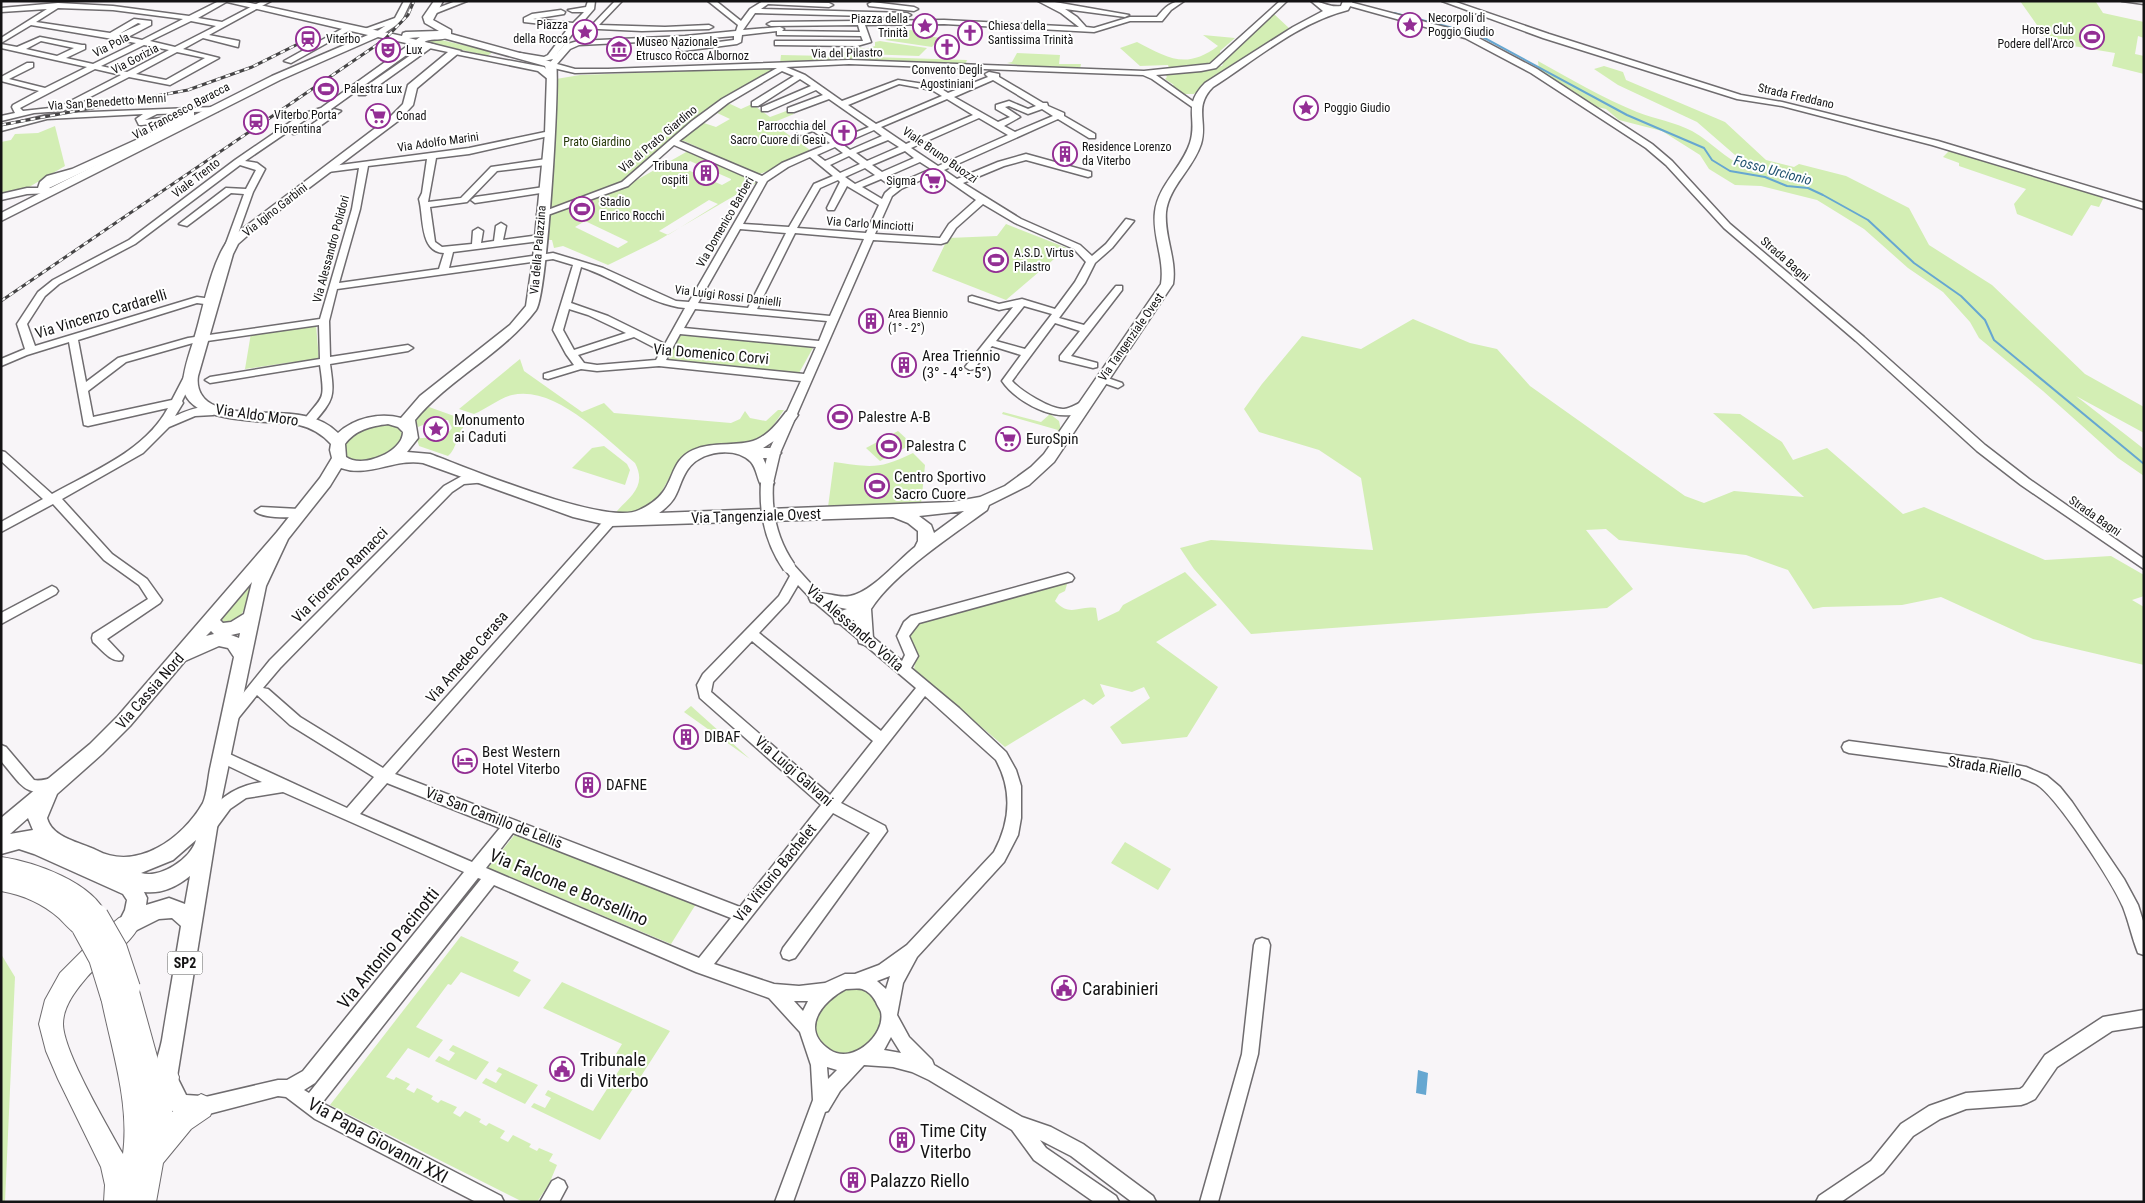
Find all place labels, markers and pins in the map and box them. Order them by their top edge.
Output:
place label: Necorpoli di Poggio Giudio [1428,11,1494,39]
place label: Piazza della Trinità [851,12,908,40]
place icon: Necorpoli di Poggio Giudio [1397,12,1423,38]
place icon: Piazza della Trinità [912,13,938,39]
place label: Piazza della Rocca [513,18,568,46]
place icon: Piazza della Rocca [572,19,598,45]
place label: Chiesa della Santissima Trinità [988,19,1073,47]
church icon: Chiesa della Santissima Trinità [957,20,983,46]
place label: Horse Club Podere dell'Arco [1997,23,2074,51]
sports icon: Horse Club Podere dell'Arco [2079,24,2105,50]
station icon: Viterbo [295,26,321,52]
place label: Viterbo [326,32,360,46]
church icon: Convento Degli Agostiniani [934,34,960,60]
place label: Museo Nazionale Etrusco Rocca Albornoz [636,35,749,63]
museum icon: Museo Nazionale Etrusco Rocca Albornoz [606,36,632,62]
theatre icon: Lux [375,37,401,63]
place label: Lux [406,43,423,57]
place label: Convento Degli Agostiniani [911,63,983,91]
sports icon: Palestra Lux [313,76,339,102]
place label: Palestra Lux [344,82,402,96]
place icon: Poggio Giudio [1293,95,1319,121]
place label: Poggio Giudio [1324,101,1390,115]
supermarket icon: Conad [365,103,391,129]
place label: Viterbo Porta Fiorentina [274,108,337,136]
station icon: Viterbo Porta Fiorentina [243,109,269,135]
place label: Conad [396,109,426,123]
place label: Parrocchia del Sacro Cuore di Gesù [730,119,826,147]
church icon: Parrocchia del Sacro Cuore di Gesù [831,120,857,146]
place label: Residence Lorenzo da Viterbo [1082,140,1171,168]
building icon: Residence Lorenzo da Viterbo [1052,141,1078,167]
place label: Tribuna ospiti [653,159,688,187]
building icon: Tribuna ospiti [693,160,719,186]
supermarket icon: Sigma [920,168,946,194]
place label: Sigma [886,174,916,188]
place label: Stadio Enrico Rocchi [600,195,665,223]
sports icon: Stadio Enrico Rocchi [569,196,595,222]
place label: A.S.D. Virtus Pilastro [1014,246,1074,274]
sports icon: A.S.D. Virtus Pilastro [983,247,1009,273]
place label: Area Biennio (1° - 2°) [888,307,948,335]
building icon: Area Biennio (1° - 2°) [858,308,884,334]
place label: Area Triennio (3° - 4° - 5°) [922,347,1000,382]
building icon: Area Triennio (3° - 4° - 5°) [891,352,917,378]
sports icon: Palestre A-B [827,404,853,430]
place label: Palestre A-B [858,408,931,426]
place label: Monumento ai Caduti [454,411,525,446]
place icon: Monumento ai Caduti [423,416,449,442]
supermarket icon: EuroSpin [995,426,1021,452]
place label: EuroSpin [1026,430,1078,448]
sports icon: Palestra C [876,433,902,459]
place label: Palestra C [906,437,967,455]
place label: Centro Sportivo Sacro Cuore [894,468,986,503]
sports icon: Centro Sportivo Sacro Cuore [864,473,890,499]
building icon: DIBAF [673,724,699,750]
place label: DIBAF [704,728,740,746]
place label: Best Western Hotel Viterbo [482,743,560,778]
hotel icon: Best Western Hotel Viterbo [452,748,478,774]
building icon: DAFNE [575,772,601,798]
place label: DAFNE [606,776,647,794]
public building icon: Carabinieri [1051,975,1077,1001]
place label: Carabinieri [1082,978,1159,999]
place label: Tribunale di Viterbo [580,1049,649,1091]
public building icon: Tribunale di Viterbo [549,1056,575,1082]
place label: Time City Viterbo [920,1120,987,1162]
building icon: Time City Viterbo [889,1127,915,1153]
building icon: Palazzo Riello [840,1167,866,1193]
place label: Palazzo Riello [870,1170,970,1191]

